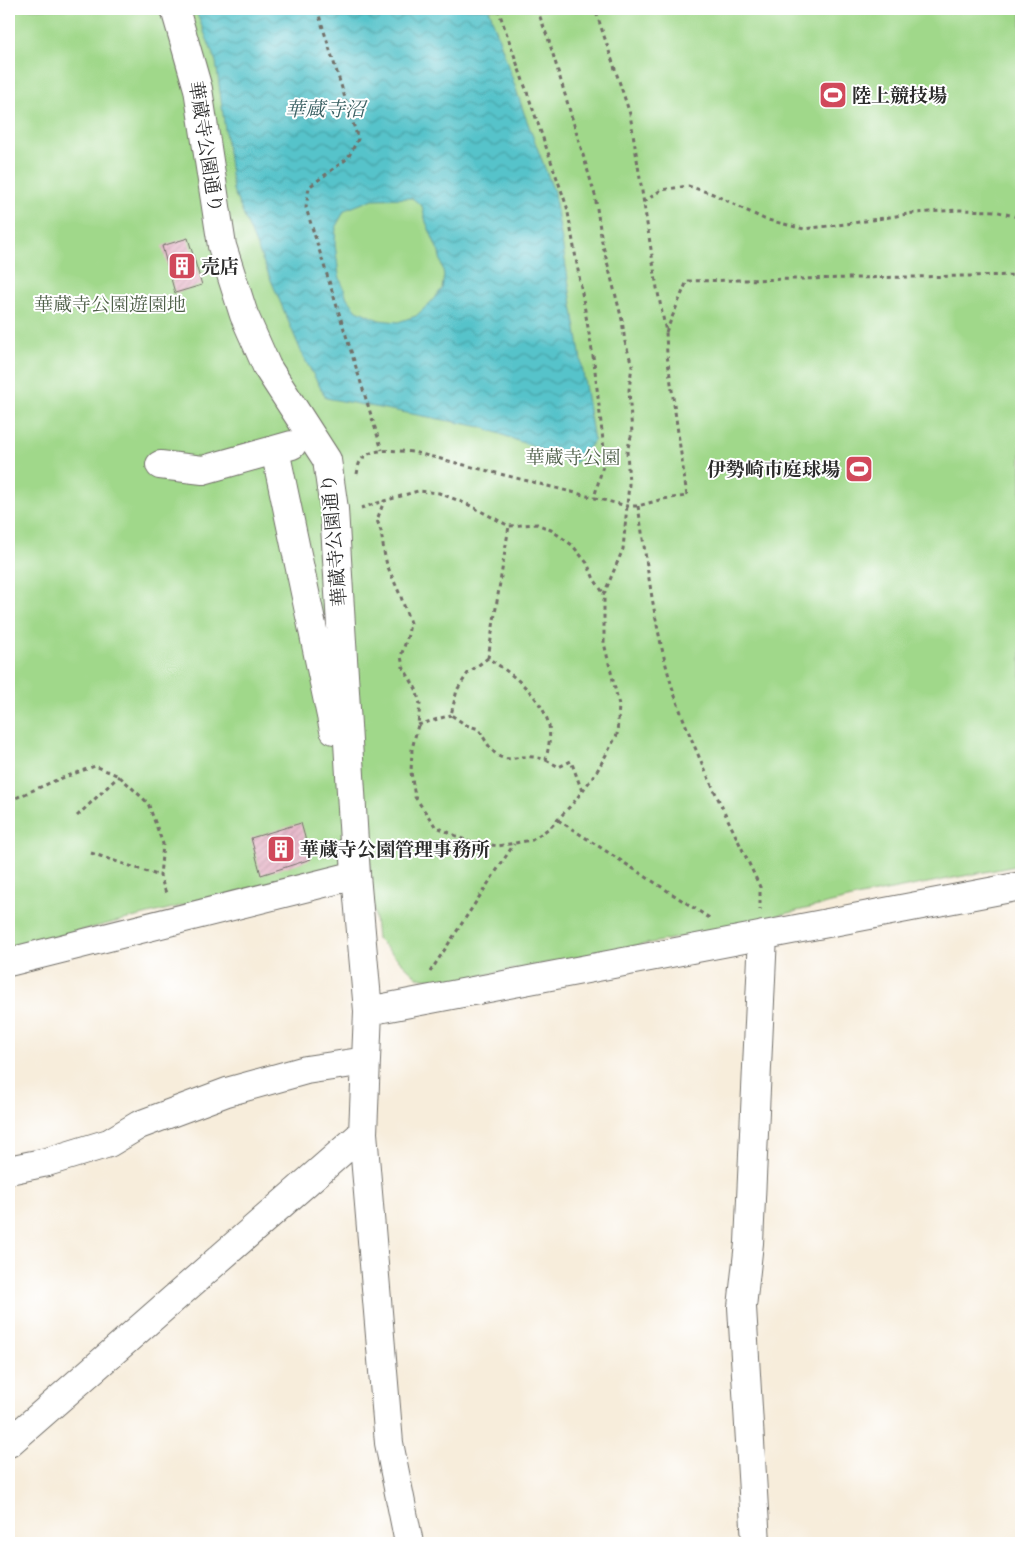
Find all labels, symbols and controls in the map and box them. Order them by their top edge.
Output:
street label: 華蔵寺公園通り [183,79,229,215]
sports icon: 陸上競技場 [818,80,848,110]
place label: 陸上競技場 [852,83,947,108]
water label: 華蔵寺沼 [285,96,368,122]
building icon: 売店 [167,251,197,281]
place label: 売店 [201,254,239,279]
park label: 華蔵寺公園遊園地 [34,292,186,317]
park label: 華蔵寺公園 [525,445,621,470]
sports icon: 伊勢崎市庭球場 [844,454,874,484]
place label: 伊勢崎市庭球場 [707,457,840,482]
street label: 華蔵寺公園通り [316,473,352,607]
building icon: 華蔵寺公園管理事務所 [266,834,296,864]
place label: 華蔵寺公園管理事務所 [300,837,490,862]

